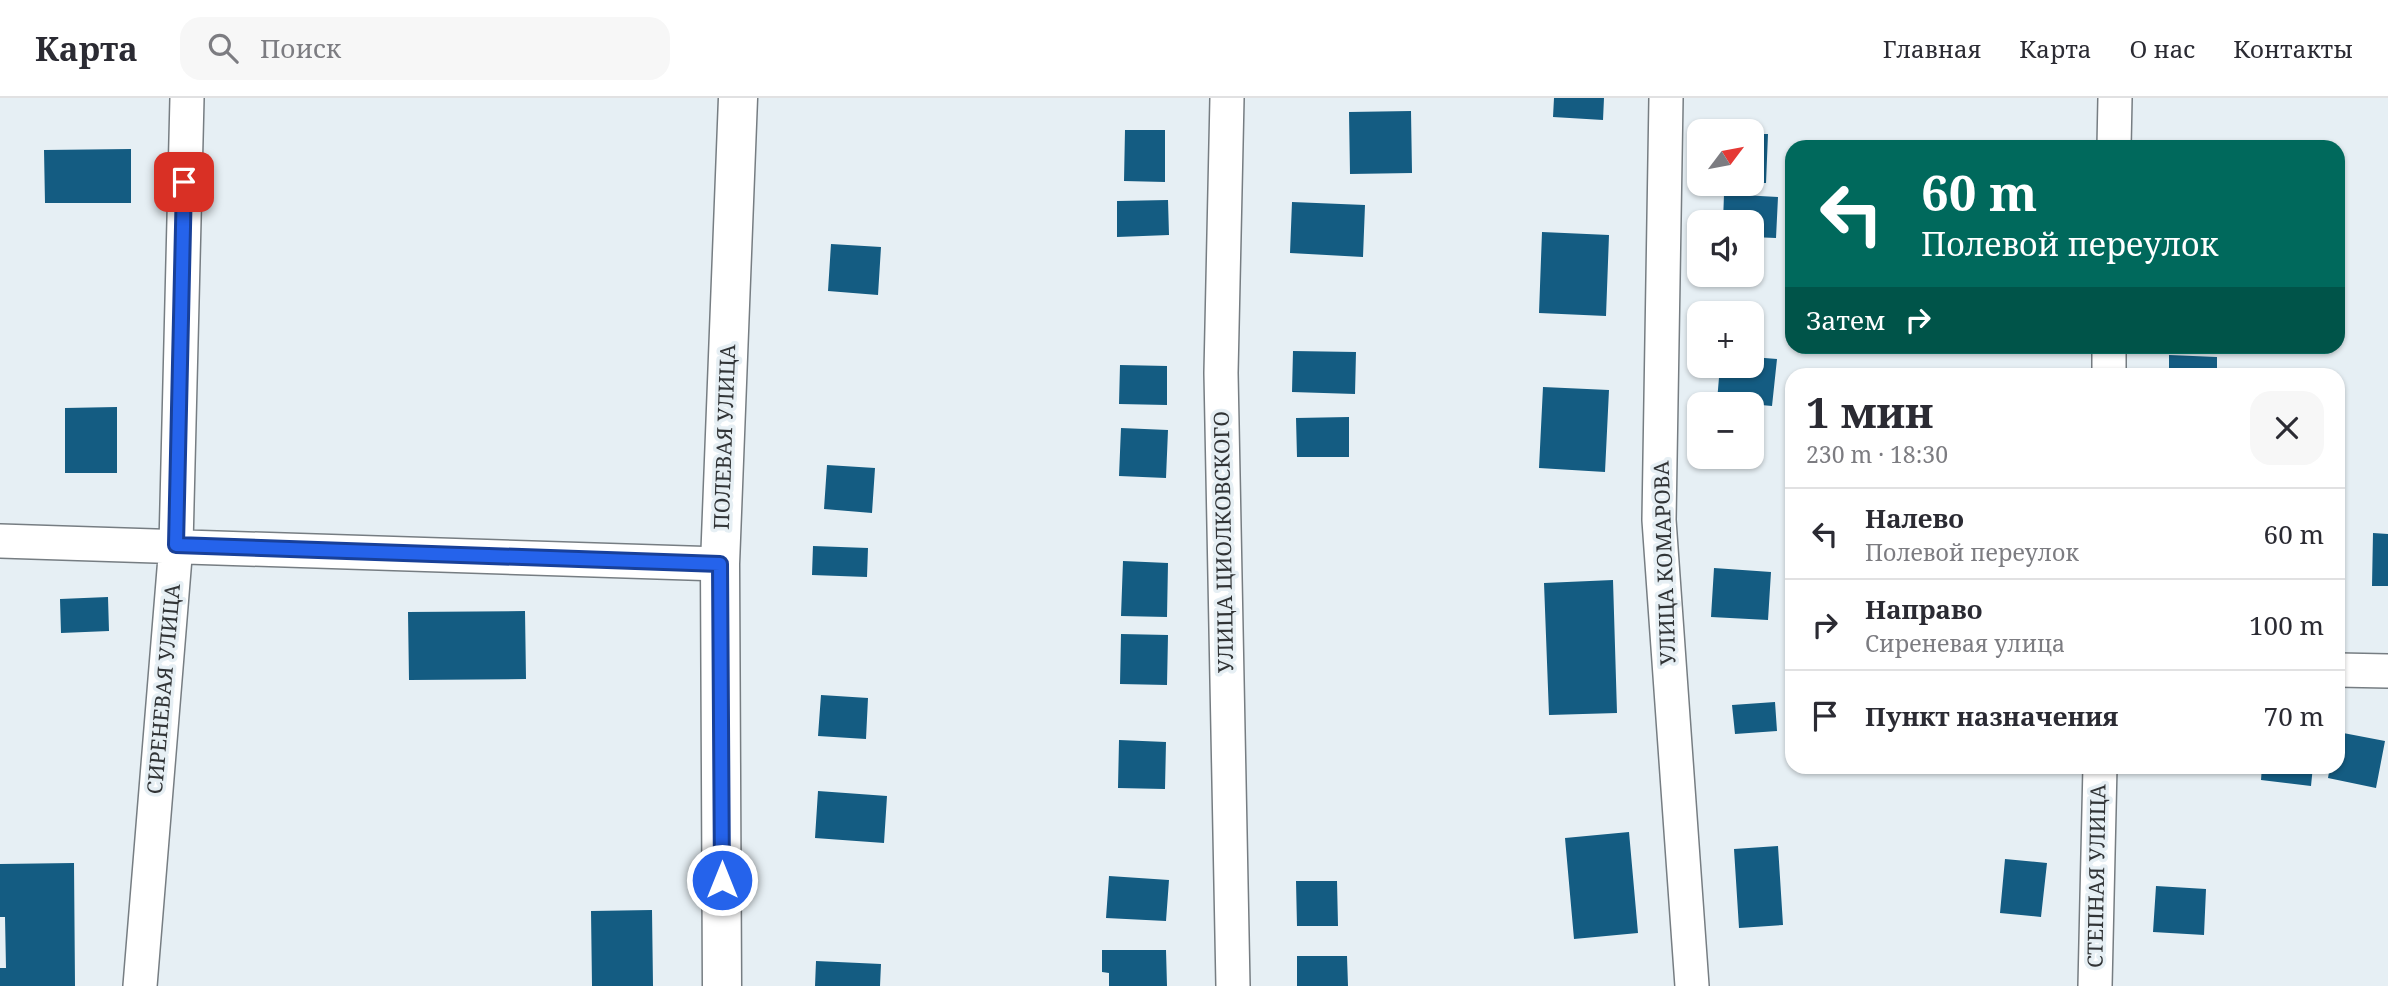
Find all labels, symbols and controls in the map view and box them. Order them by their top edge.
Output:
search box [180,17,670,80]
text: Карта [35,26,138,71]
icon: search [204,29,242,67]
text: Поиск [260,30,341,66]
text: Главная [1883,32,1981,65]
text: Карта [2019,32,2092,65]
text: О нас [2130,32,2195,65]
text: Контакты [2233,32,2353,65]
north arrow [1687,119,1764,196]
map controls [1687,119,1764,469]
pin [154,152,214,212]
text: 60 m [1921,159,2037,225]
icon: arrive [165,163,203,201]
icon: left [1806,168,1897,259]
button: sound [1687,210,1764,287]
text: Полевой переулок [1921,222,2219,265]
button: + [1687,301,1764,378]
icon: right [1899,301,1937,339]
text: Затем [1806,302,1885,338]
street label: ПОЛЕВАЯ УЛИЦА [707,343,741,530]
text: 1 мин [1806,383,1933,440]
button: close [2250,391,2324,465]
button: − [1687,392,1764,469]
street label: УЛИЦА ЦИОЛКОВСКОГО [1207,411,1239,673]
text: 230 m · 18:30 [1806,438,1948,470]
street label: УЛИЦА КОМАРОВА [1646,460,1682,666]
text: Налево [1865,500,1964,536]
icon: left [1806,515,1844,553]
text: 60 m [2264,516,2324,552]
text: Полевой переулок [1865,536,2079,568]
street label: СИРЕНЕВАЯ УЛИЦА [140,582,186,795]
text: Направо [1865,591,1983,627]
icon: right [1806,606,1844,644]
text: 100 m [2249,607,2324,643]
text: Сиреневая улица [1865,627,2065,659]
icon: arrive [1806,697,1844,735]
text: Пункт назначения [1865,698,2118,734]
text: 70 m [2264,698,2324,734]
street label: СТЕПНАЯ УЛИЦА [2080,784,2112,968]
position arrow [685,843,759,917]

